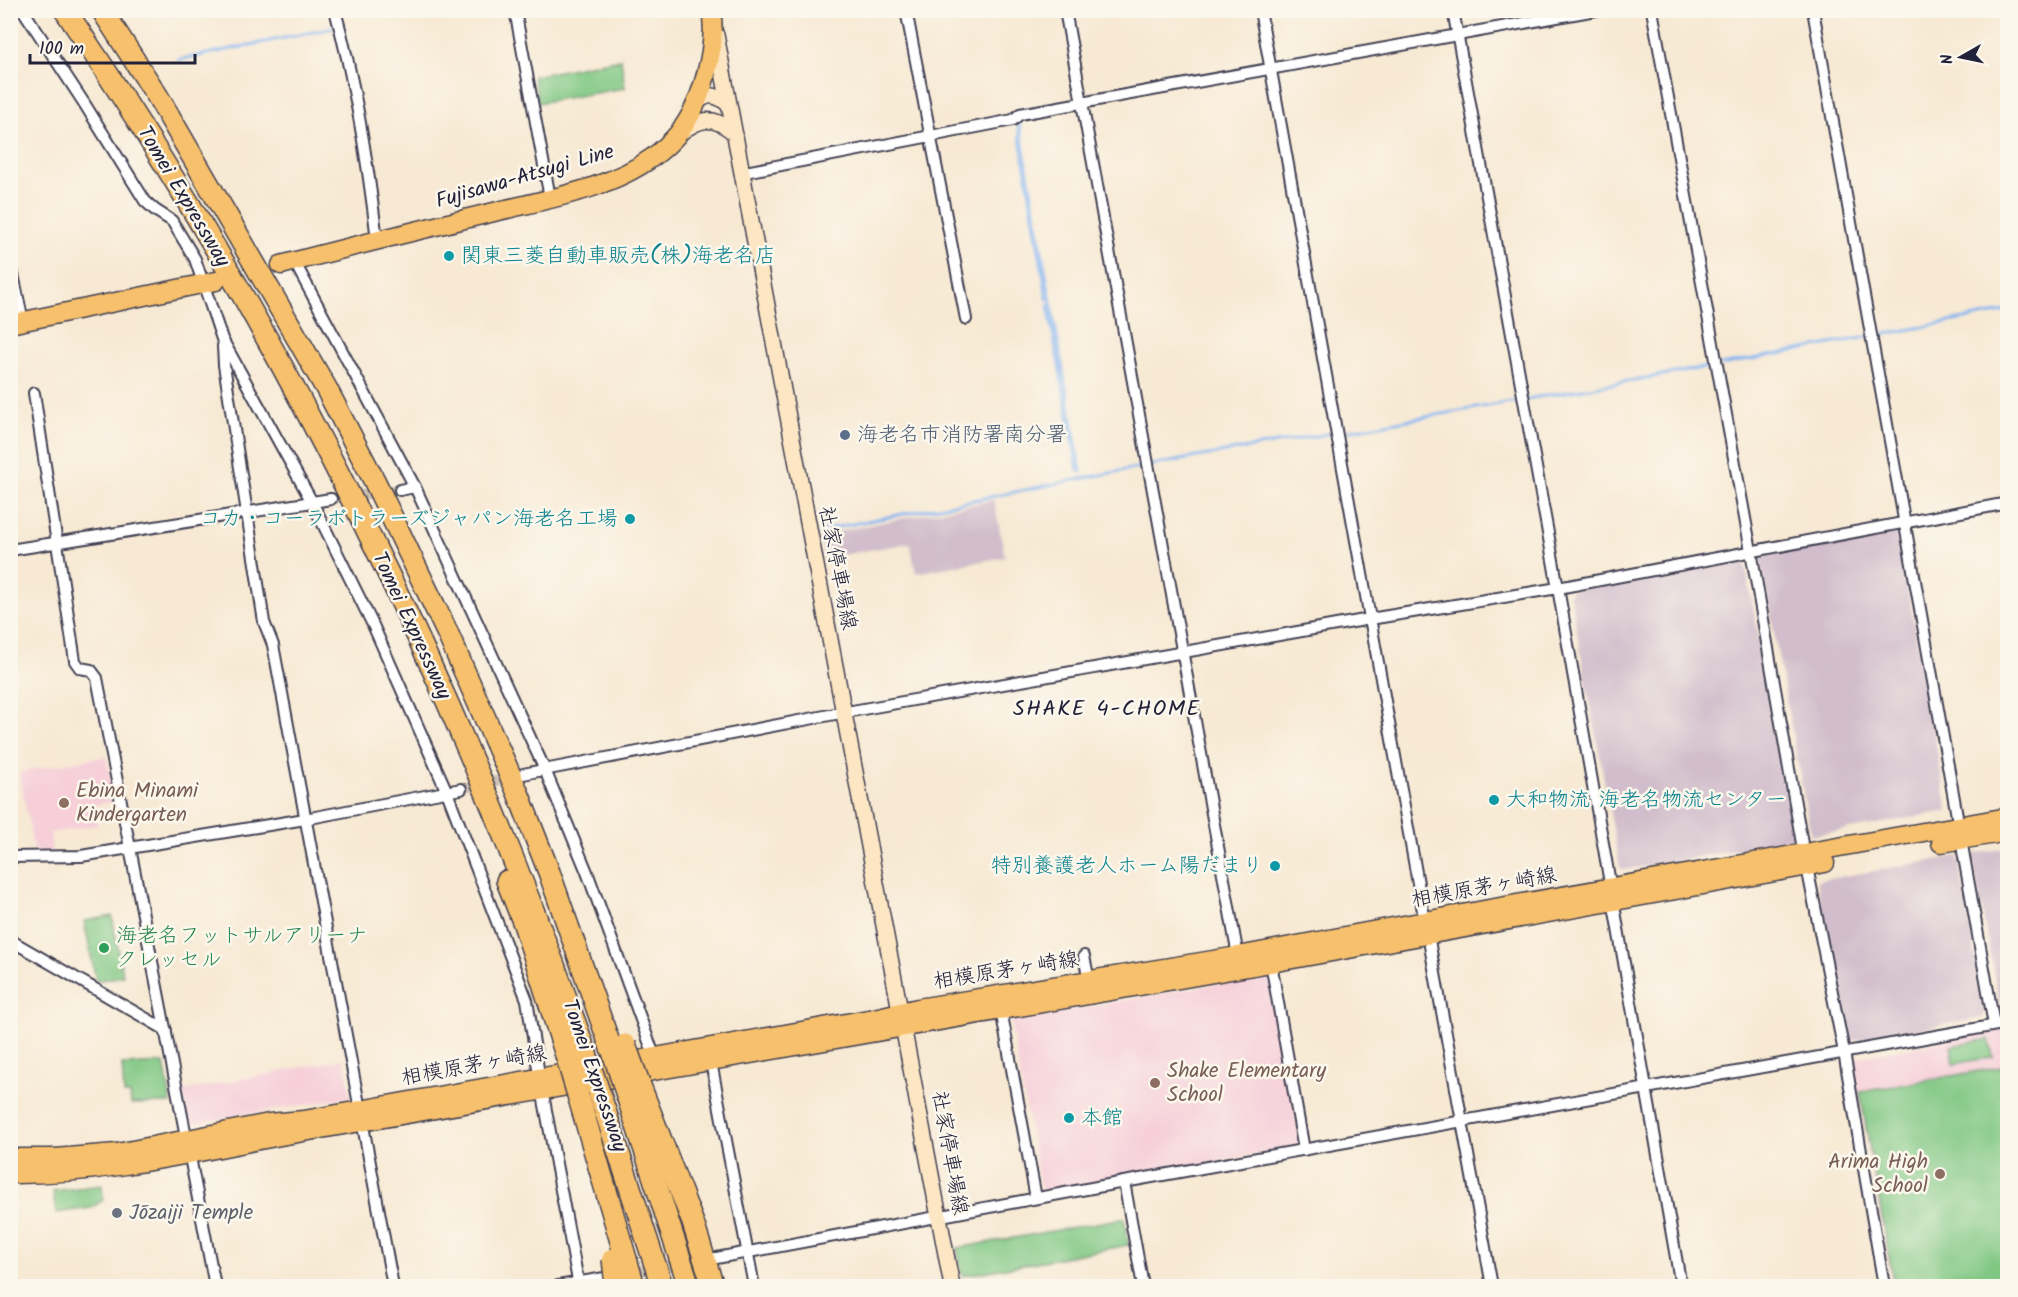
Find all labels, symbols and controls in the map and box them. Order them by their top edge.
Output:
scale bar [30,27,195,65]
north arrow [1931,27,1991,87]
text: 100 m [39,35,84,64]
text: N [1935,52,1961,66]
street label: Tomei Expressway [128,120,238,274]
street label: Fujisawa-Atsugi Line [432,136,619,218]
place label: 関東三菱自動車販売(株)海老名店 [461,240,776,273]
marker: 関東三菱自動車販売(株)海老名店 [442,249,456,263]
place label: 海老名市消防署南分署 [857,419,1067,452]
marker: 海老名市消防署南分署 [838,428,852,442]
place label: コカ・コーラボトラーズジャパン海老名工場 [200,503,618,536]
street label: 社家停車場線 [809,503,865,633]
marker: コカ・コーラボトラーズジャパン海老名工場 [623,512,637,526]
street label: Tomei Expressway [362,547,460,705]
district label: SHAKE 4-CHOME [1013,692,1201,727]
place label: Ebina Minami Kindergarten [76,775,199,832]
place label: 大和物流 海老名物流センター [1506,784,1787,817]
marker: 大和物流 海老名物流センター [1487,793,1501,807]
marker: Ebina Minami Kindergarten [57,796,71,810]
place label: 特別養護老人ホーム陽だまり [991,850,1263,883]
marker: 特別養護老人ホーム陽だまり [1268,859,1282,873]
street label: 相模原茅ヶ崎線 [1409,859,1559,917]
place label: 海老名フットサルアリーナ クレッセル [116,920,367,977]
marker: 海老名フットサルアリーナ クレッセル [97,941,111,955]
street label: 相模原茅ヶ崎線 [931,943,1081,999]
street label: Tomei Expressway [552,995,636,1157]
street label: 相模原茅ヶ崎線 [399,1037,549,1095]
place label: Shake Elementary School [1167,1055,1326,1112]
marker: Shake Elementary School [1148,1076,1162,1090]
street label: 社家停車場線 [922,1088,976,1218]
place label: 本館 [1081,1102,1123,1135]
marker: 本館 [1062,1111,1076,1125]
place label: Arima High School [1828,1146,1928,1203]
marker: Arima High School [1933,1167,1947,1181]
place label: Jōzaiji Temple [129,1197,254,1230]
marker: Jōzaiji Temple [110,1206,124,1220]

